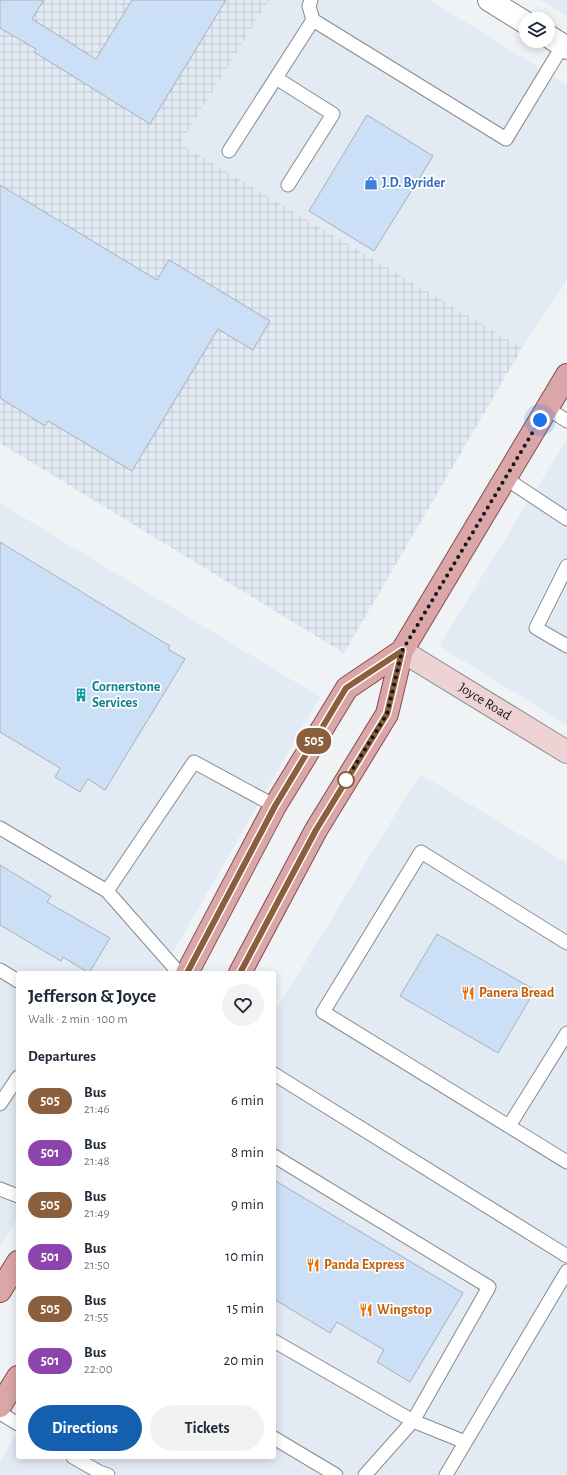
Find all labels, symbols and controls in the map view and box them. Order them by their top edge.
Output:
map controls [519,12,555,48]
button: layers [519,12,555,48]
shop icon: J.D. Byrider [363,175,379,191]
place label: J.D. Byrider [382,176,445,190]
your location [530,410,550,430]
place label: Cornerstone Services [92,680,161,710]
street label: Joyce Road [456,680,513,723]
building icon: Cornerstone Services [73,687,89,703]
line badge: 505 [291,728,337,754]
text: 505 [304,734,324,748]
unlabelled marker [337,771,355,789]
button: heart [222,984,264,1026]
restaurant icon: Panera Bread [460,985,476,1001]
place label: Panera Bread [479,986,555,1000]
text: Jefferson & Joyce [28,987,156,1006]
text: Walk · 2 min · 100 m [28,1013,128,1026]
text: Departures [28,1049,96,1064]
text: Bus [84,1085,106,1100]
text: 6 min [231,1093,264,1108]
text: 505 [40,1094,60,1108]
text: 21:46 [84,1103,110,1116]
text: Bus [84,1137,106,1152]
text: 8 min [231,1145,264,1160]
text: 501 [41,1146,59,1160]
text: 21:48 [84,1155,110,1168]
text: Bus [84,1189,106,1204]
text: 9 min [231,1197,264,1212]
text: 505 [40,1198,60,1212]
text: 21:49 [84,1207,110,1220]
text: Bus [84,1241,106,1256]
text: 10 min [225,1249,264,1264]
text: 501 [41,1250,59,1264]
restaurant icon: Panda Express [305,1257,321,1273]
place label: Panda Express [324,1258,405,1272]
text: 21:50 [84,1259,110,1272]
text: Bus [84,1293,106,1308]
text: 15 min [227,1301,264,1316]
text: 505 [40,1302,60,1316]
restaurant icon: Wingstop [358,1302,374,1318]
place label: Wingstop [377,1303,432,1317]
text: 21:55 [84,1311,108,1324]
text: Bus [84,1345,106,1360]
text: 20 min [223,1353,264,1368]
text: 501 [41,1354,59,1368]
text: 22:00 [84,1363,113,1376]
button: Directions [28,1405,142,1451]
button: Tickets [150,1405,264,1451]

